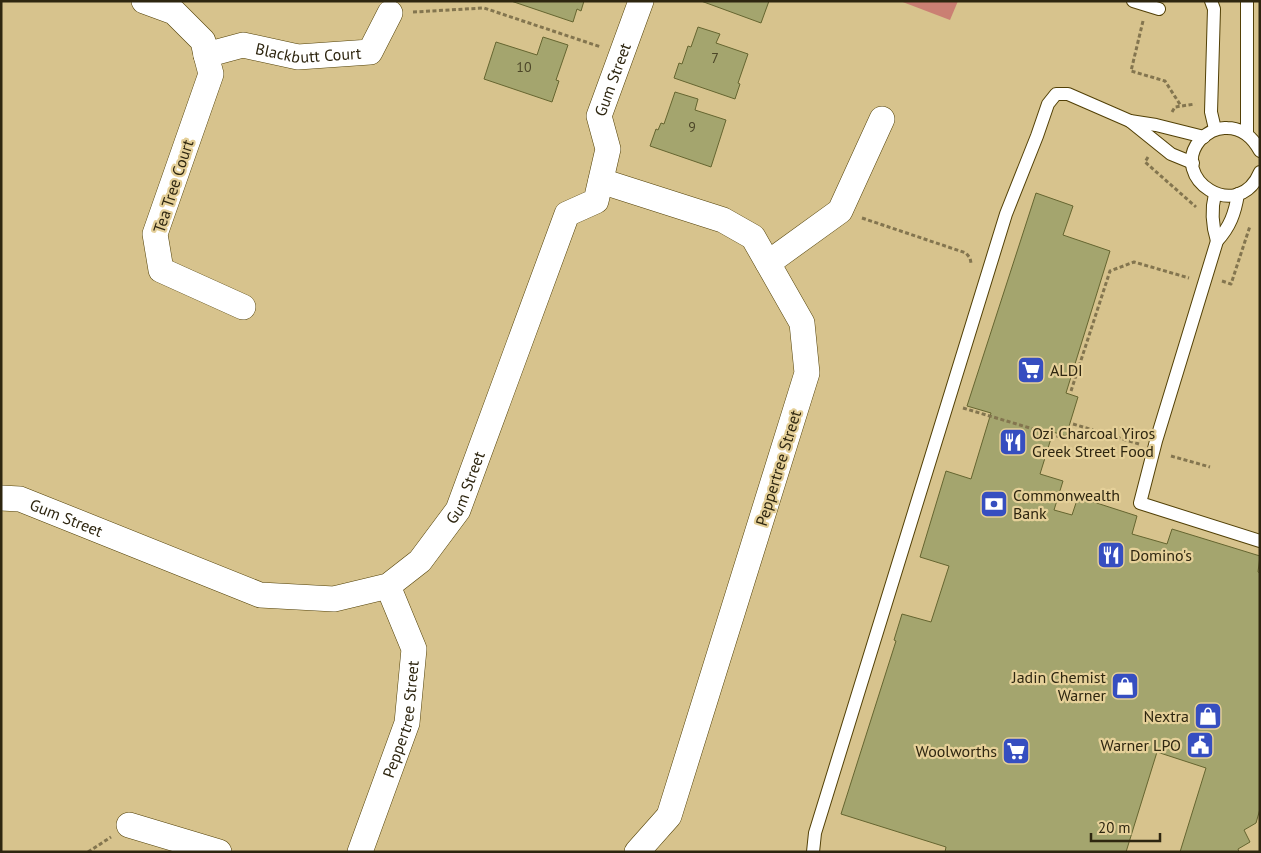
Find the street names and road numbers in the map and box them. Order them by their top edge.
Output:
street label: Blackbutt Court [254,38,362,67]
street label: Gum Street [590,40,635,119]
street label: Tea Tree Court [149,136,198,235]
street label: Peppertree Street [751,407,805,528]
street label: Gum Street [441,448,489,528]
street label: Gum Street [27,494,106,541]
street label: Peppertree Street [378,659,423,780]

